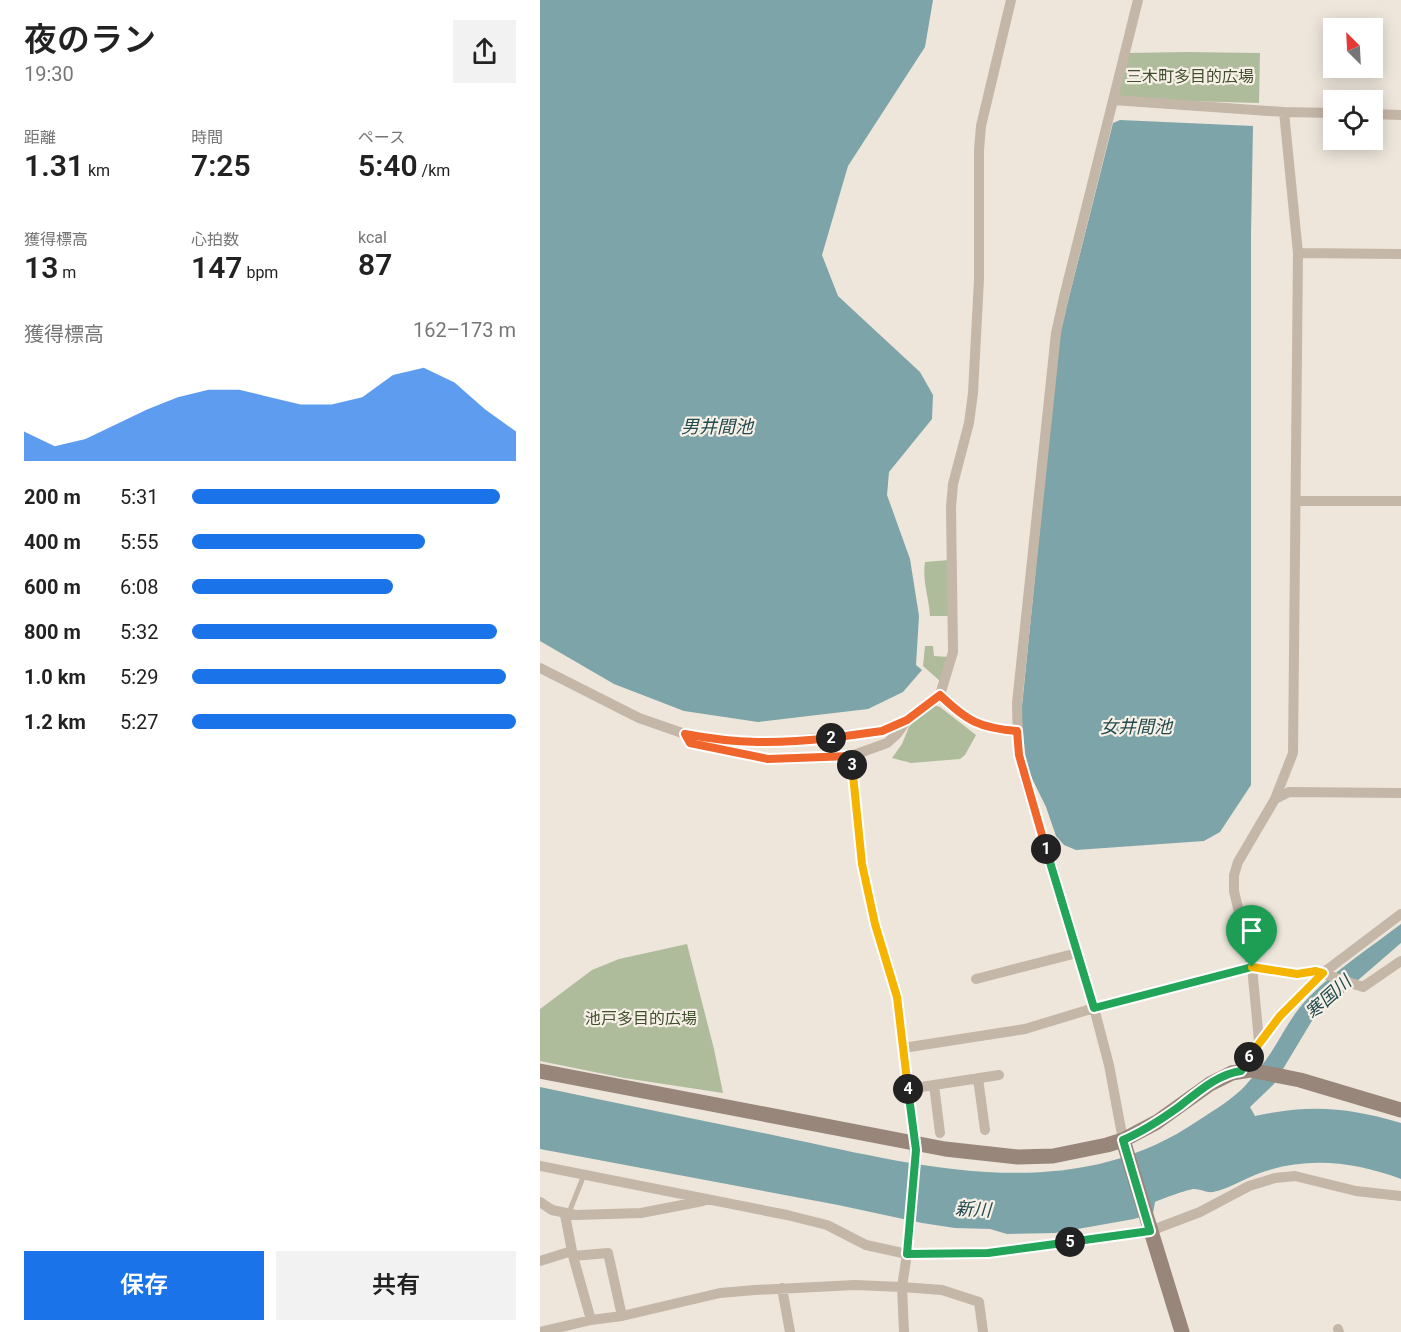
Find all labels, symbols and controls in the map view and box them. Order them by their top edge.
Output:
north arrow [1323,18,1383,78]
map controls [1323,18,1383,150]
text: 夜のラン [24,20,156,59]
button: share [453,20,516,83]
text: 19:30 [24,62,74,86]
park label: 三木町多目的広場 [1126,67,1254,86]
button: locate [1323,90,1383,150]
text: 距離 [24,128,56,147]
text: 時間 [191,128,223,147]
text: ペース [358,128,405,147]
text: 1.31 [24,148,84,183]
text: 7:25 [191,148,251,183]
text: 5:40 [358,148,418,183]
text: km [84,161,110,180]
text: /km [418,161,450,180]
text: kcal [358,228,387,247]
text: 獲得標高 [24,230,88,249]
text: 心拍数 [191,230,239,249]
text: 87 [358,247,392,282]
text: 13 [24,250,58,285]
text: 147 [191,250,242,285]
text: m [58,263,76,282]
text: bpm [242,263,278,282]
text: 162–173 m [413,318,516,342]
text: 獲得標高 [24,322,104,346]
water label: 男井間池 [681,416,755,437]
text: 200 m [24,485,81,509]
text: 5:31 [120,485,159,509]
text: 400 m [24,530,81,554]
text: 5:55 [120,530,159,554]
text: 600 m [24,575,81,599]
text: 6:08 [120,575,159,599]
text: 800 m [24,620,81,644]
text: 5:32 [120,620,159,644]
text: 1.0 km [24,665,86,689]
text: 5:29 [120,665,159,689]
text: 1.2 km [24,710,86,734]
text: 5:27 [120,710,159,734]
water label: 女井間池 [1100,716,1174,737]
pin: 2 [816,723,846,753]
text: 2 [826,728,836,747]
pin: 3 [837,750,867,780]
text: 3 [847,755,857,774]
pin: 1 [1031,834,1061,864]
text: 1 [1041,839,1051,858]
pin [1226,905,1277,967]
icon: arrive [1235,914,1268,947]
water label: 寒国川 [1301,970,1357,1023]
park label: 池戸多目的広場 [585,1009,697,1028]
pin: 6 [1234,1042,1264,1072]
text: 6 [1244,1047,1254,1066]
pin: 4 [893,1074,923,1104]
text: 4 [903,1079,913,1098]
water label: 新川 [954,1198,994,1221]
pin: 5 [1055,1227,1085,1257]
text: 5 [1065,1232,1075,1251]
button: 保存 [24,1251,264,1320]
button: 共有 [276,1251,516,1320]

